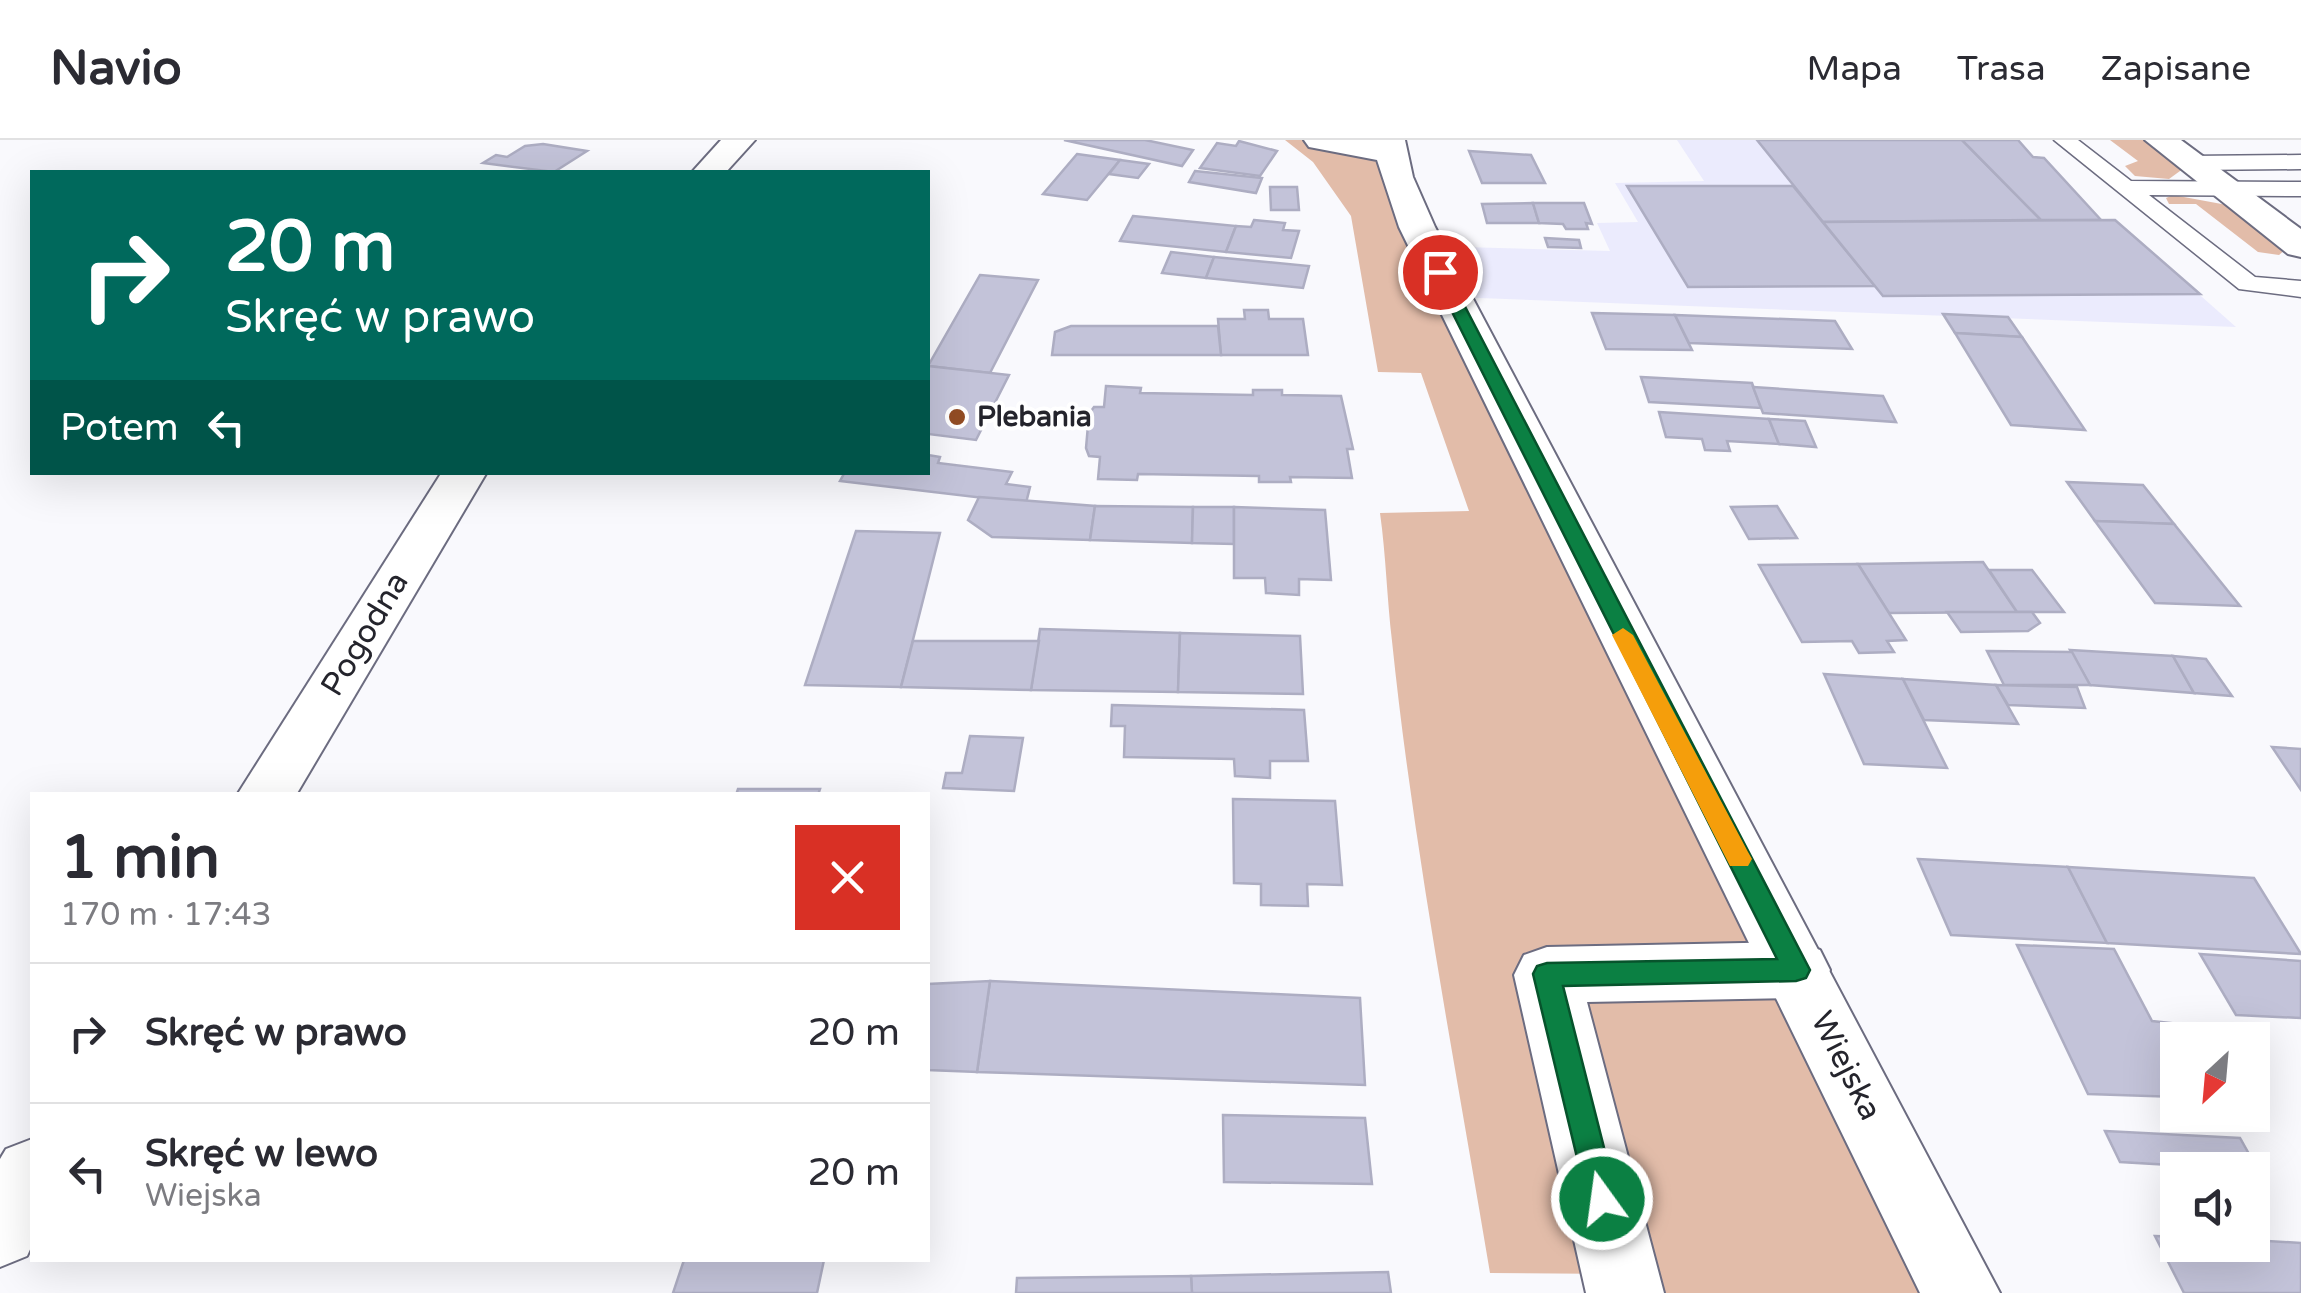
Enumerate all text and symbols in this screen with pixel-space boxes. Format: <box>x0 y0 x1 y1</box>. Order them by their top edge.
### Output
text: Navio <box>50 40 182 98</box>
text: Mapa <box>1807 48 1902 90</box>
text: Trasa <box>1957 48 2046 90</box>
text: Zapisane <box>2101 48 2251 90</box>
text: 20 m <box>225 206 395 290</box>
icon: right <box>60 210 190 340</box>
pin <box>1398 230 1483 315</box>
icon: arrive <box>1413 245 1468 300</box>
text: Skręć w prawo <box>225 291 535 345</box>
icon: left <box>199 400 254 455</box>
place label: Plebania <box>977 400 1092 434</box>
text: Potem <box>60 405 179 451</box>
marker: Plebania <box>946 406 968 428</box>
street label: Pogodna <box>313 565 417 703</box>
text: 1 min <box>60 822 220 894</box>
button: close <box>795 825 900 930</box>
text: 170 m · 17:43 <box>60 896 272 934</box>
street label: Wiejska <box>1803 1005 1889 1127</box>
icon: right <box>60 1006 115 1061</box>
text: Skręć w prawo <box>145 1010 407 1056</box>
text: 20 m <box>808 1010 900 1056</box>
north arrow <box>2160 1022 2270 1132</box>
map controls <box>2160 1022 2270 1262</box>
text: Skręć w lewo <box>145 1131 378 1177</box>
icon: left <box>60 1146 115 1201</box>
position arrow <box>1550 1147 1654 1251</box>
text: 20 m <box>808 1150 900 1196</box>
button: sound <box>2160 1152 2270 1262</box>
text: Wiejska <box>145 1177 262 1215</box>

